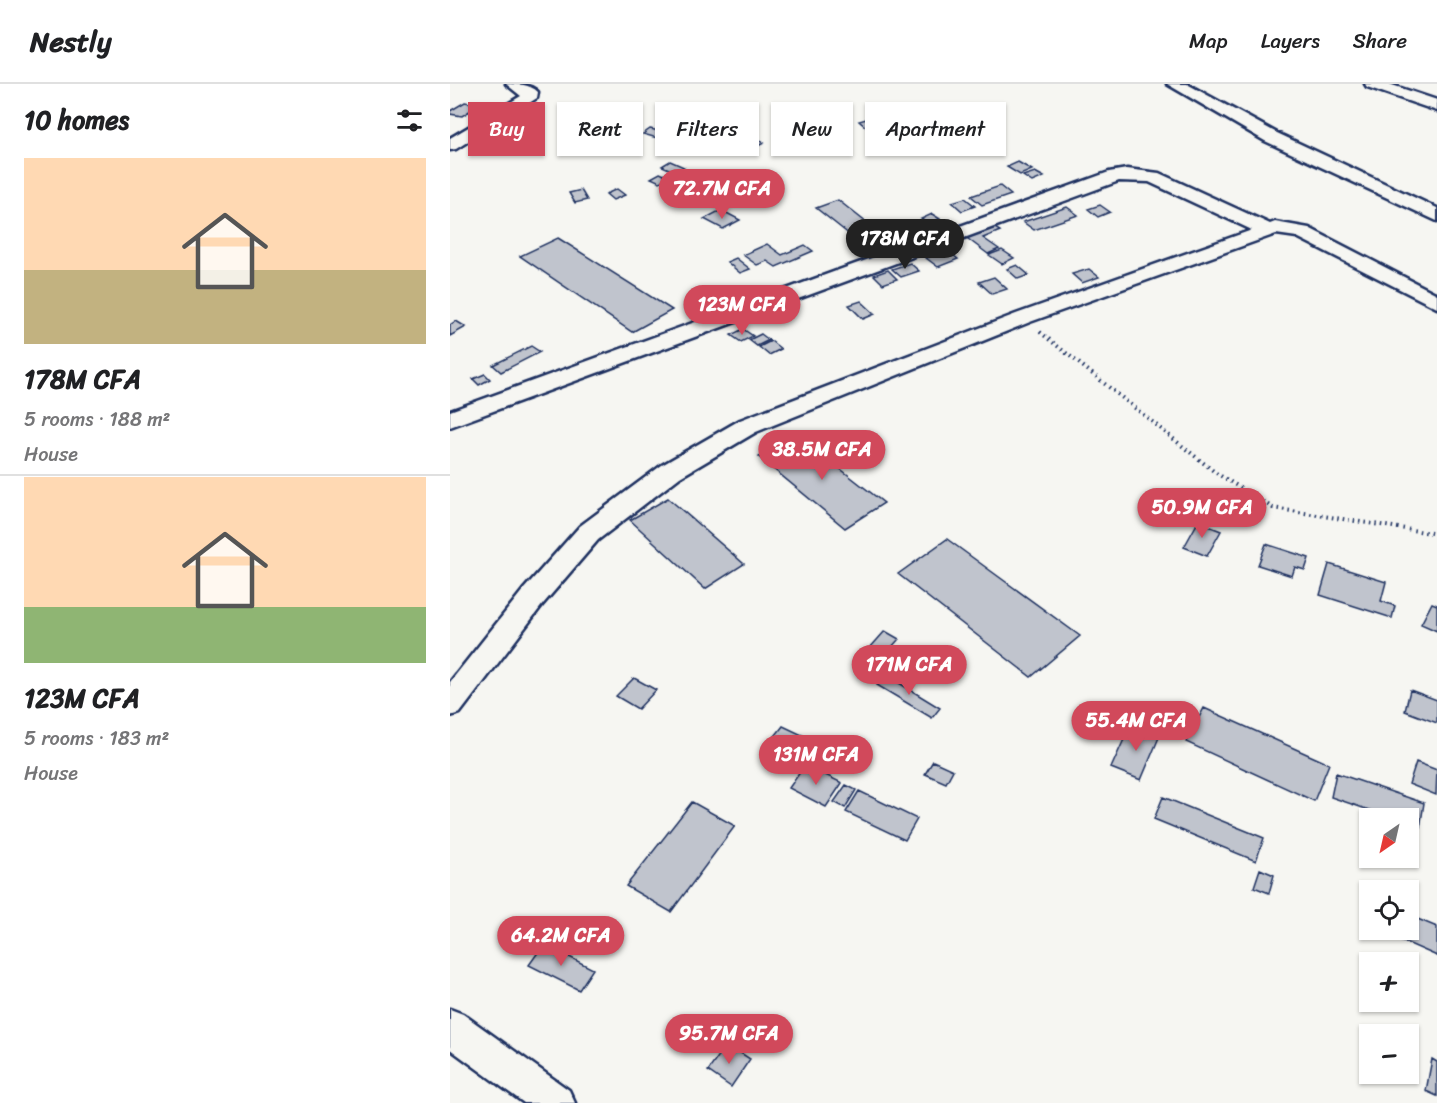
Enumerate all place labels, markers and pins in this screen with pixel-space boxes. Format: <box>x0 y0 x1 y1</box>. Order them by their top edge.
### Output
pin: 72.7M CFA <box>653 169 791 220</box>
pin: 178M CFA <box>843 219 967 270</box>
pin: 123M CFA <box>680 285 804 336</box>
pin: 38.5M CFA <box>753 430 891 481</box>
pin: 50.9M CFA <box>1133 488 1271 539</box>
pin: 171M CFA <box>847 645 971 696</box>
pin: 55.4M CFA <box>1067 701 1205 752</box>
pin: 131M CFA <box>754 735 878 786</box>
pin: 64.2M CFA <box>492 916 630 967</box>
pin: 95.7M CFA <box>660 1014 798 1065</box>

